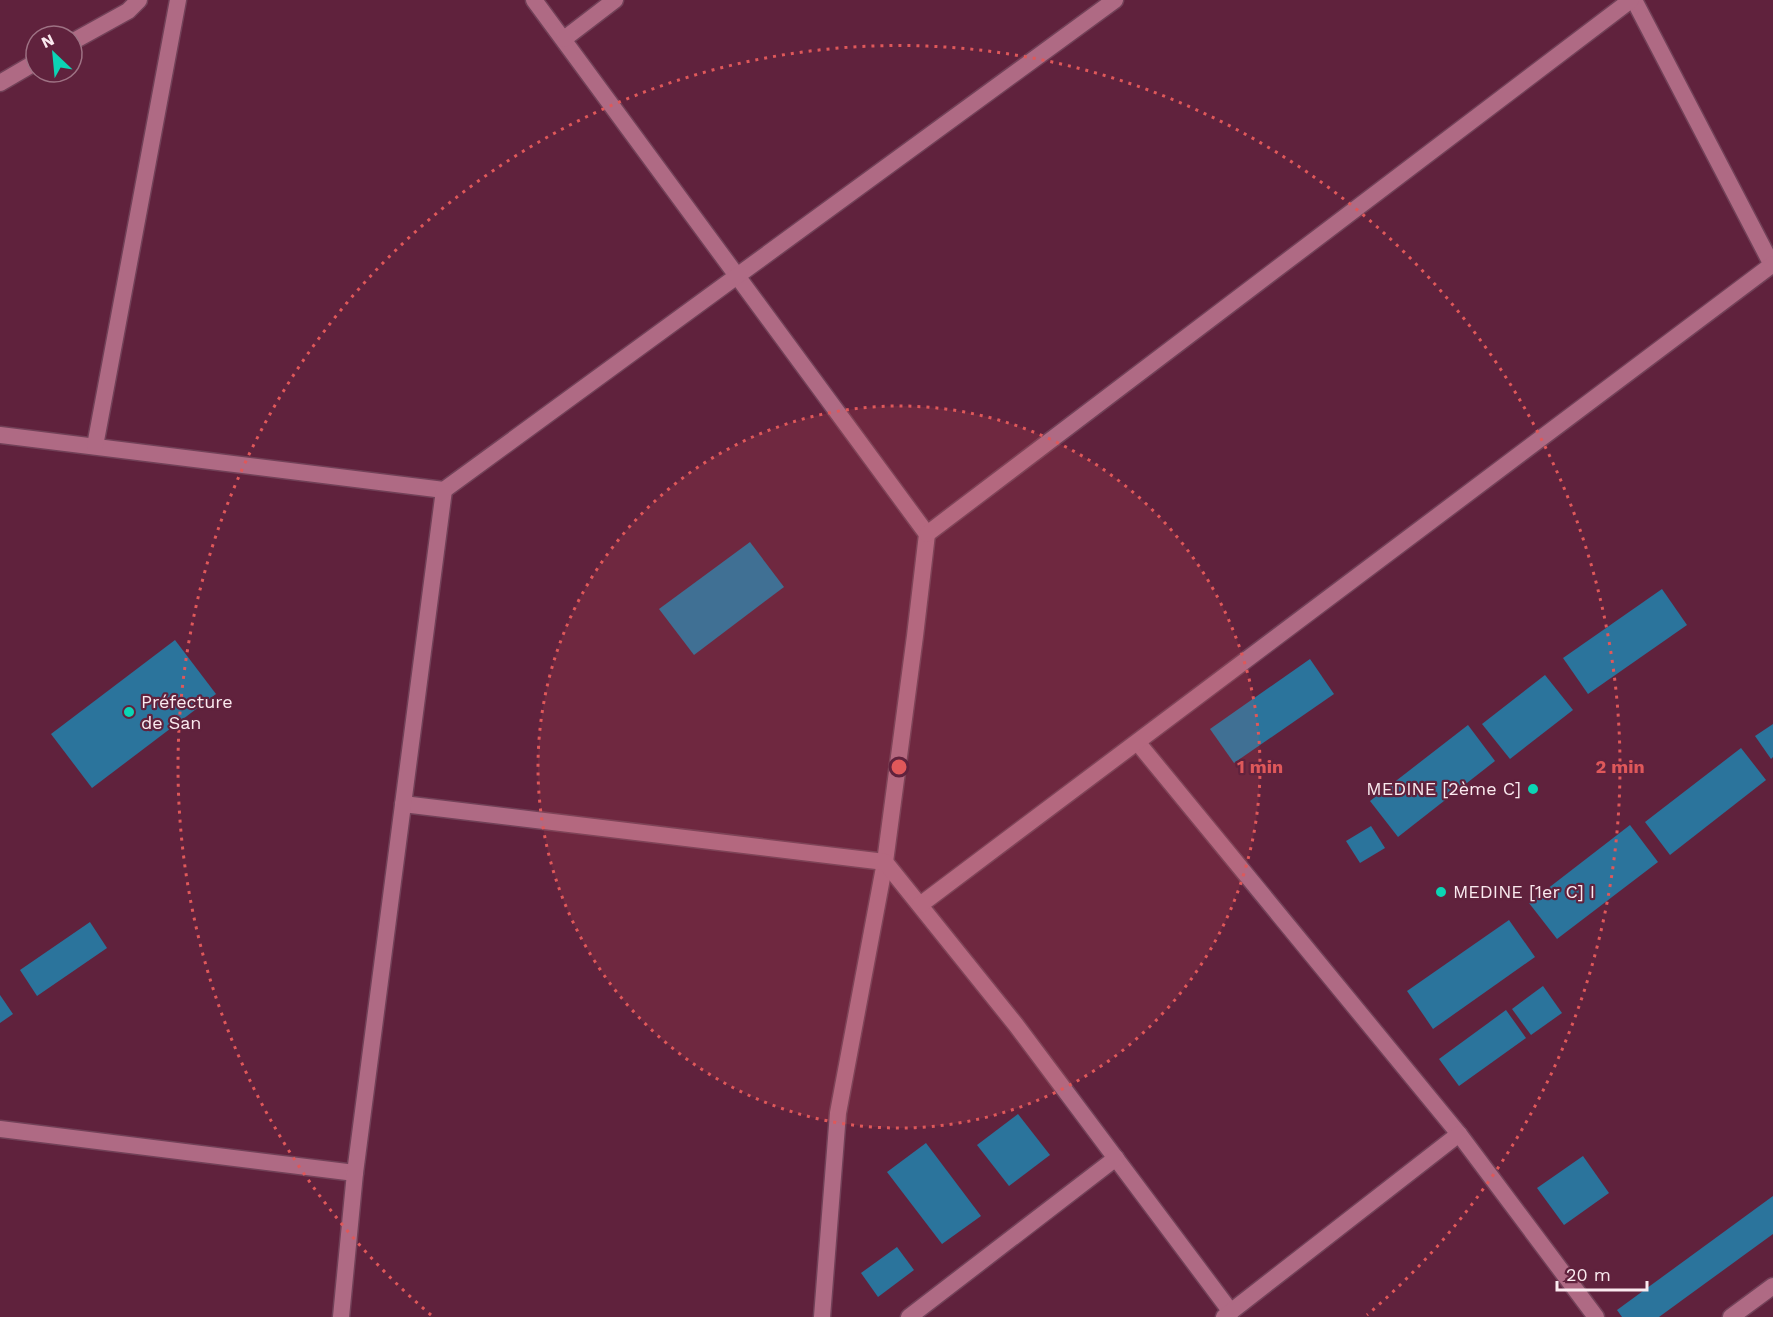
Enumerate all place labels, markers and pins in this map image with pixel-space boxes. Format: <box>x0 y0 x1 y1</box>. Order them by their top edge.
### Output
place label: Préfecture de San <box>141 691 233 733</box>
marker: Préfecture de San <box>122 705 136 719</box>
centre of rings <box>889 757 909 777</box>
place label: MEDINE [2ème C] <box>1366 778 1521 799</box>
marker: MEDINE [2ème C] <box>1526 782 1540 796</box>
place label: MEDINE [1er C] I <box>1453 881 1595 902</box>
marker: MEDINE [1er C] I <box>1434 885 1448 899</box>

